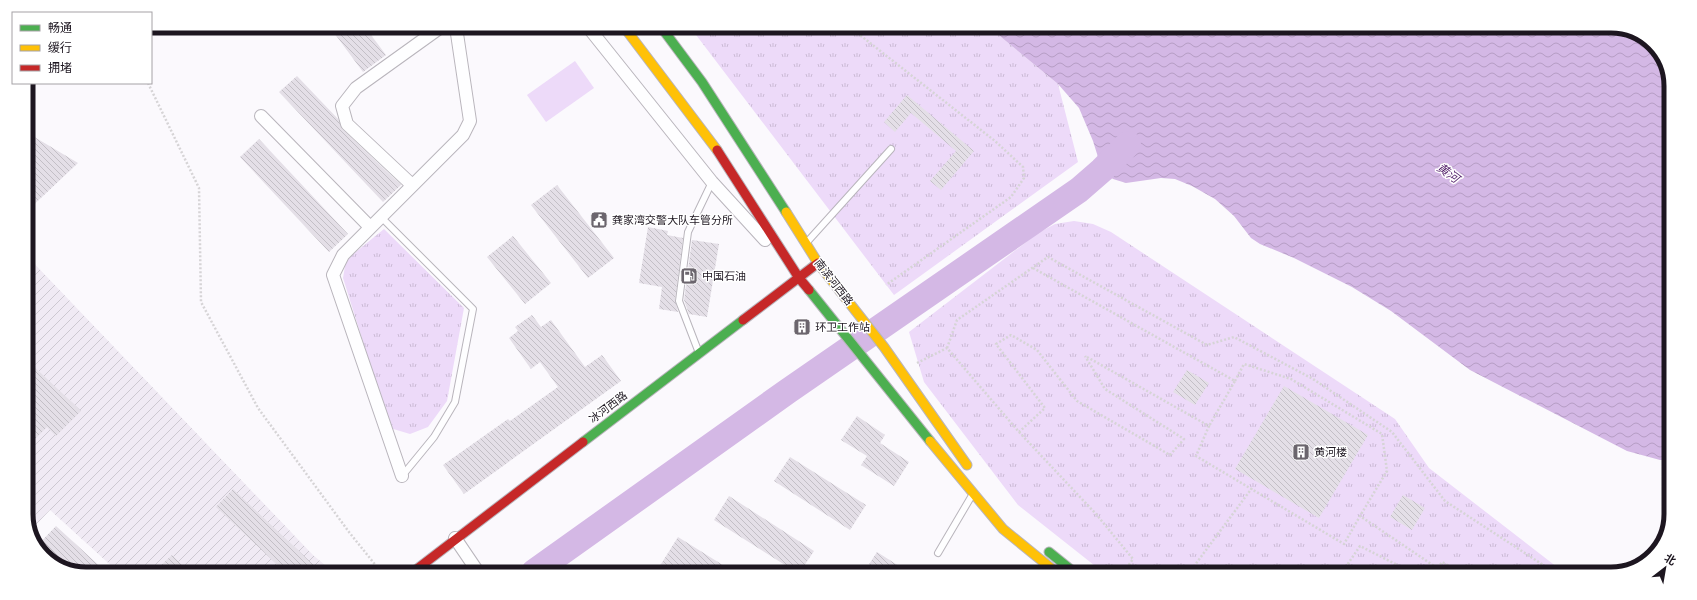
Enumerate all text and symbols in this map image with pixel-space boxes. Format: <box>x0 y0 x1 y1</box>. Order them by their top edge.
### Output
legend <box>12 12 152 84</box>
text: 畅通 <box>48 21 72 35</box>
text: 缓行 <box>48 41 72 55</box>
text: 拥堵 <box>48 61 72 75</box>
water label: 黄河 <box>1434 160 1463 187</box>
public building icon: 龚家湾交警大队车管分所 <box>589 210 609 230</box>
place label: 龚家湾交警大队车管分所 <box>612 214 733 227</box>
street label: 南滨河西路 <box>812 257 856 308</box>
fuel station icon: 中国石油 <box>679 266 699 286</box>
place label: 中国石油 <box>702 270 746 283</box>
building icon: 环卫工作站 <box>792 317 812 337</box>
place label: 环卫工作站 <box>815 321 870 334</box>
street label: 冰河西路 <box>587 389 630 426</box>
building icon: 黄河楼 <box>1291 442 1311 462</box>
place label: 黄河楼 <box>1314 446 1347 459</box>
north arrow <box>1645 548 1685 588</box>
text: 北 <box>1662 551 1678 568</box>

